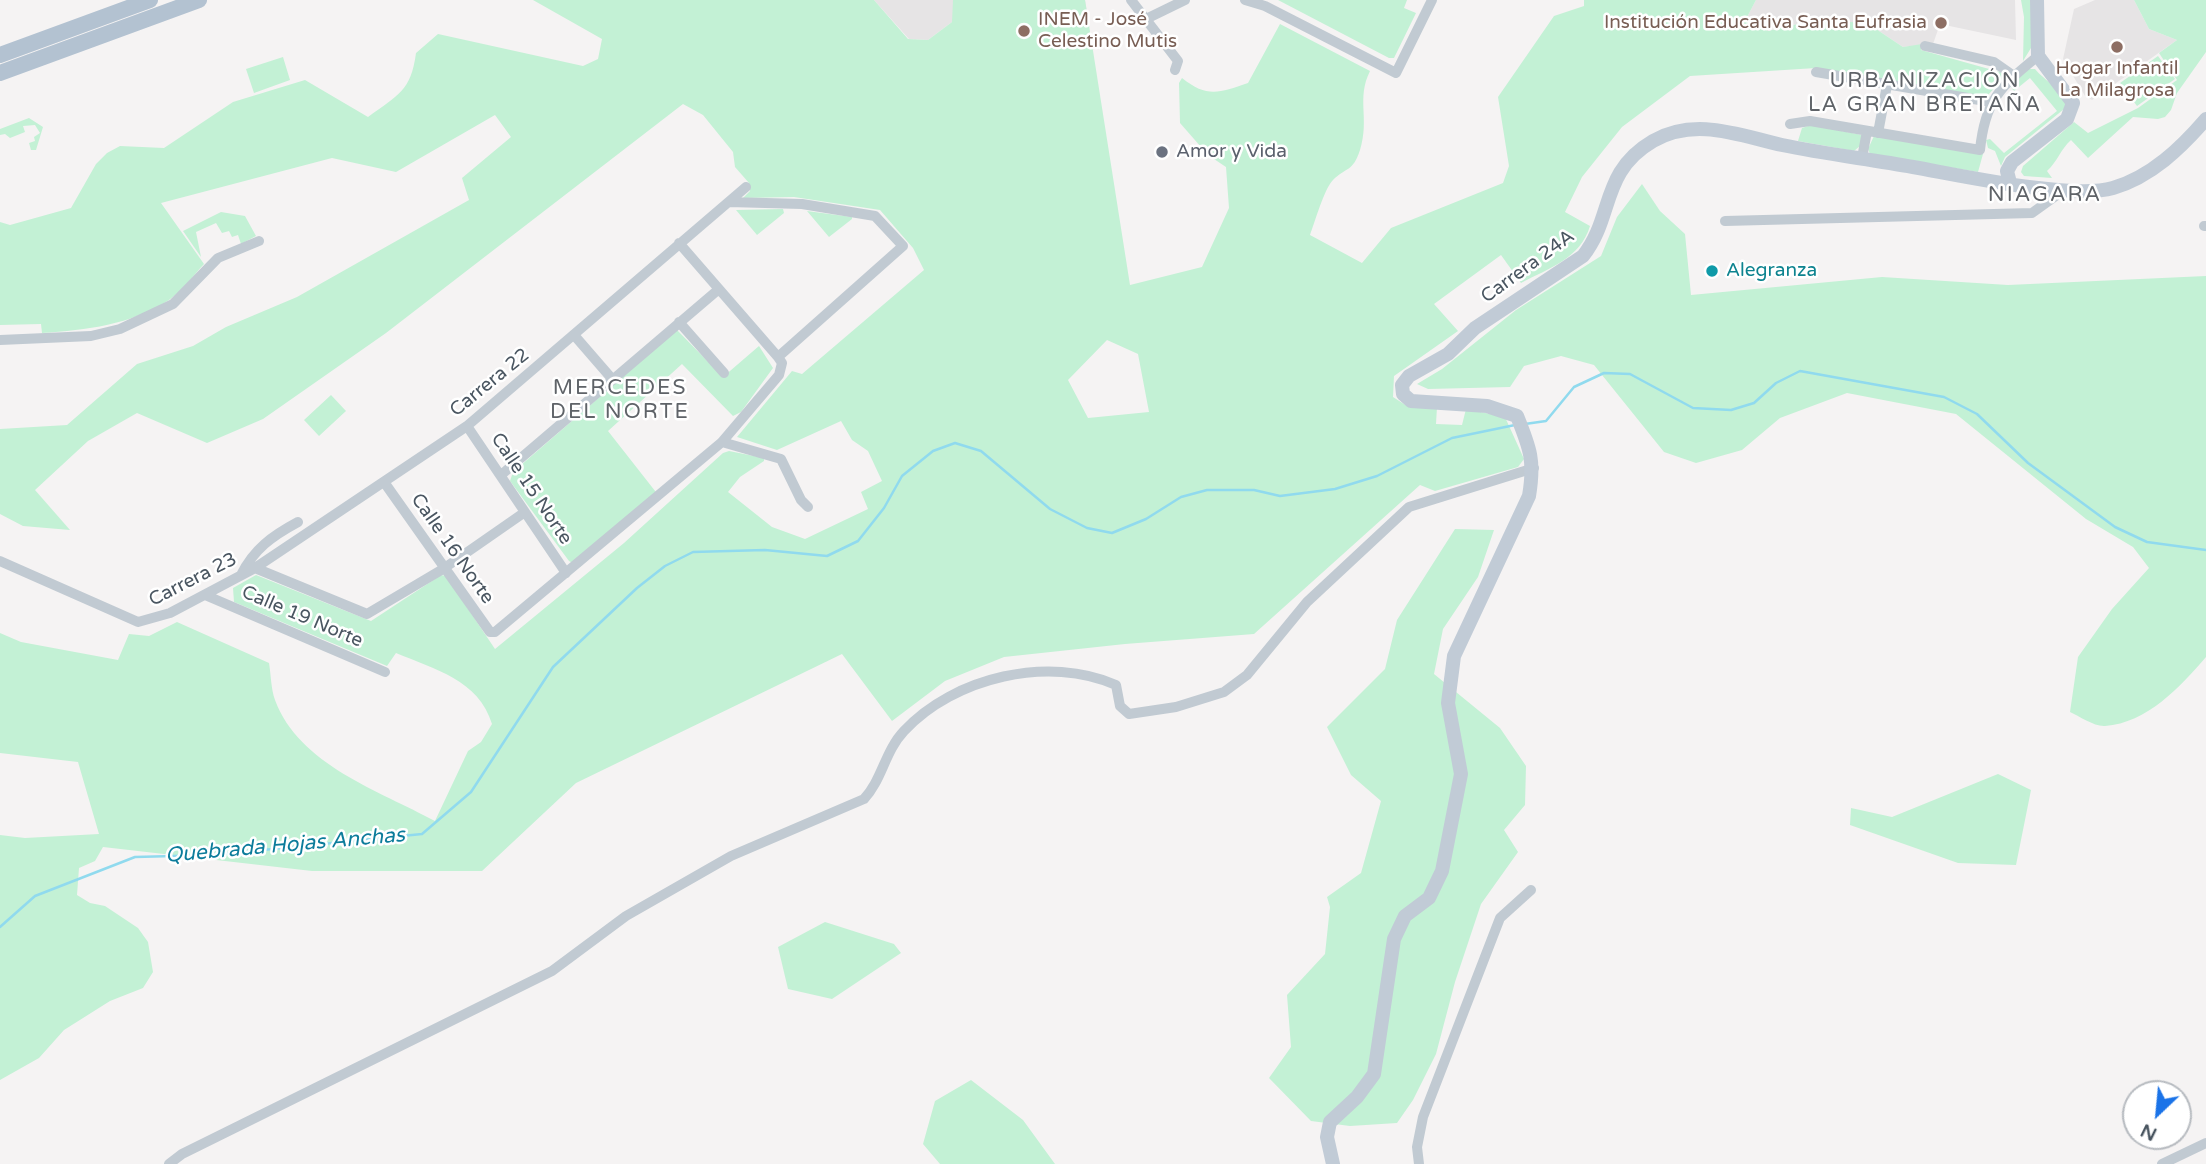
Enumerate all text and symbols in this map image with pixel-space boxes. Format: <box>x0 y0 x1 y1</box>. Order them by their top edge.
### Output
place label: INEM - José Celestino Mutis <box>1038 9 1177 53</box>
place label: Institución Educativa Santa Eufrasia <box>1604 12 1927 34</box>
marker: Institución Educativa Santa Eufrasia <box>1933 15 1949 31</box>
marker: INEM - José Celestino Mutis <box>1016 23 1032 39</box>
marker: Hogar Infantil La Milagrosa <box>2109 39 2125 55</box>
place label: Hogar Infantil La Milagrosa <box>2056 58 2178 102</box>
district label: URBANIZACIÓN LA GRAN BRETAÑA <box>1810 68 2040 118</box>
place label: Amor y Vida <box>1176 141 1287 163</box>
marker: Amor y Vida <box>1154 144 1170 160</box>
district label: NIAGARA <box>1989 182 2101 208</box>
street label: Carrera 24A <box>1477 225 1579 309</box>
place label: Alegranza <box>1726 260 1817 282</box>
marker: Alegranza <box>1704 263 1720 279</box>
street label: Carrera 22 <box>446 344 534 422</box>
district label: MERCEDES DEL NORTE <box>551 375 689 425</box>
street label: Calle 15 Norte <box>485 429 577 549</box>
street label: Calle 16 Norte <box>406 489 498 609</box>
street label: Carrera 23 <box>145 548 241 612</box>
street label: Calle 19 Norte <box>238 581 366 653</box>
water label: Quebrada Hojas Anchas <box>164 823 406 869</box>
north arrow <box>2122 1080 2192 1150</box>
text: N <box>2137 1119 2160 1145</box>

